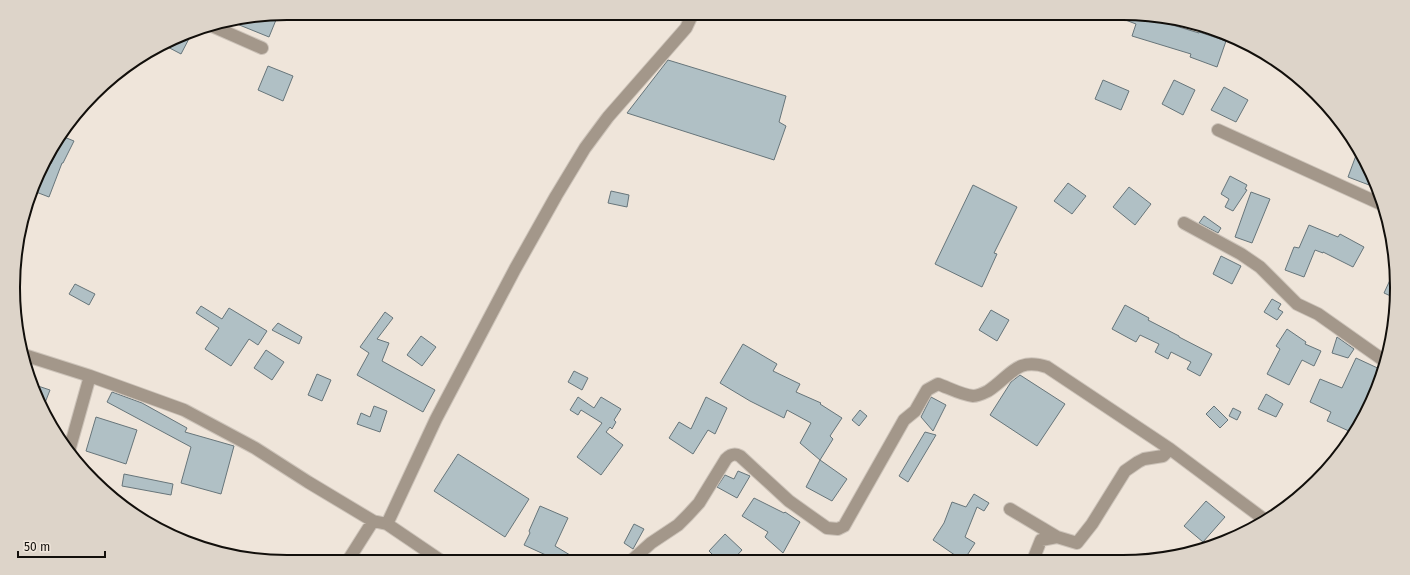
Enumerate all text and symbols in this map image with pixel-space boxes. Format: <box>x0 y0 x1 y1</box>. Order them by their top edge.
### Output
scale bar <box>18 533 105 559</box>
text: 50 m <box>24 540 50 554</box>

